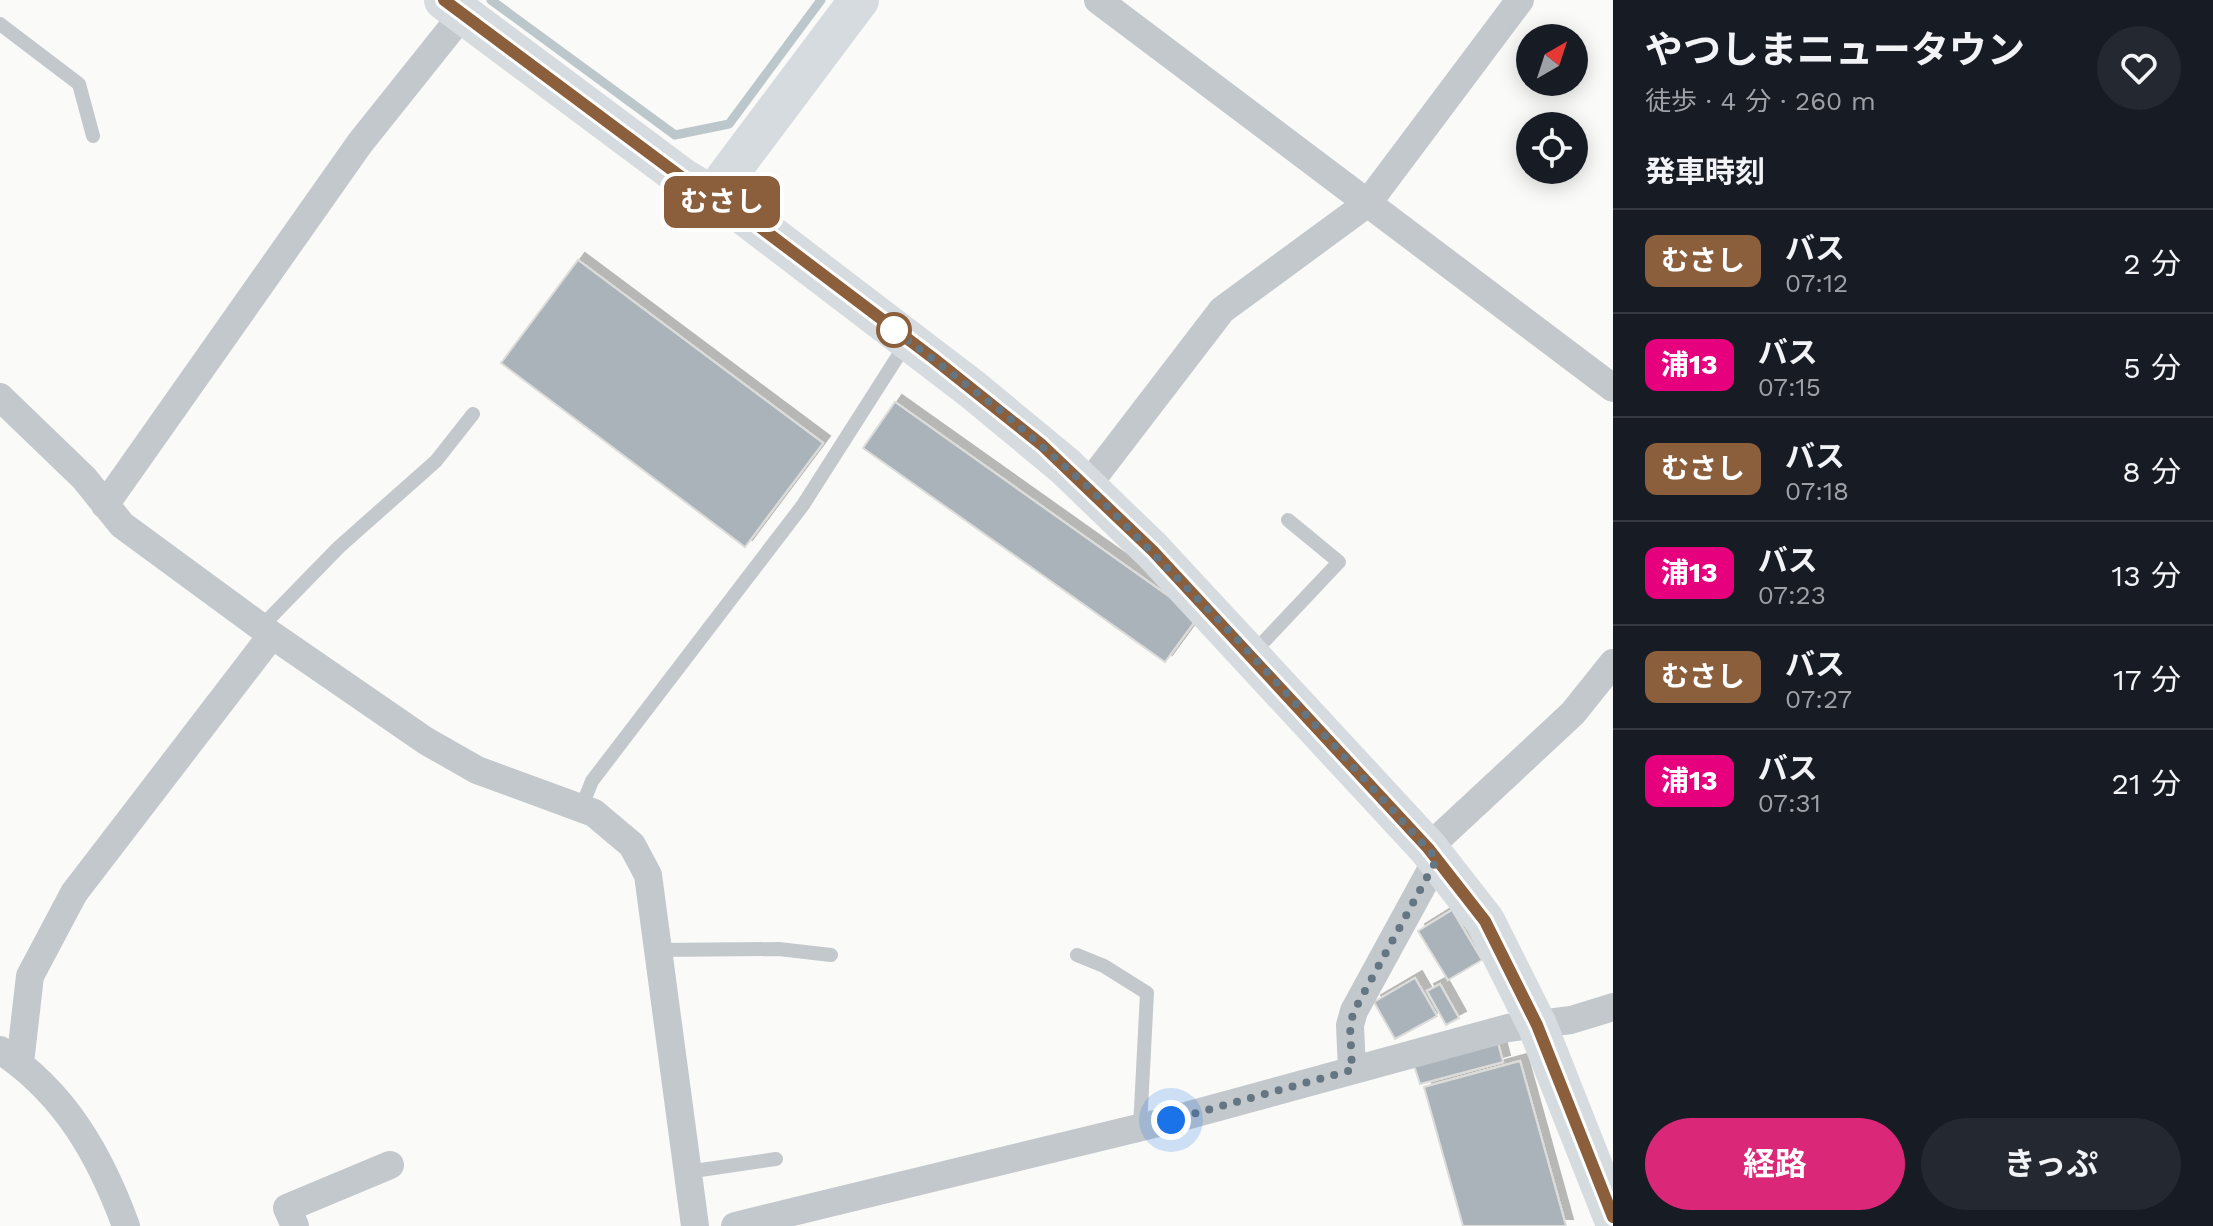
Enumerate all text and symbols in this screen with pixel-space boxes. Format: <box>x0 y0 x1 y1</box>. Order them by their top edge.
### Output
north arrow <box>1516 24 1588 96</box>
map controls <box>1516 24 1588 184</box>
button: heart <box>2097 26 2181 110</box>
text: やつしまニュータウン <box>1645 28 2025 72</box>
text: 徒歩 · 4 分 · 260 m <box>1645 86 1876 116</box>
button: locate <box>1516 112 1588 184</box>
text: 発車時刻 <box>1645 154 1765 189</box>
line badge: むさし <box>676 176 768 228</box>
text: むさし <box>680 185 764 218</box>
text: バス <box>1785 231 1845 266</box>
text: むさし <box>1661 244 1745 277</box>
text: 2 分 <box>2123 246 2181 281</box>
text: 07:12 <box>1785 268 1848 298</box>
unlabelled marker <box>877 313 911 347</box>
text: バス <box>1758 335 1818 370</box>
text: 浦13 <box>1661 348 1718 381</box>
text: 5 分 <box>2123 350 2181 385</box>
text: 07:15 <box>1758 372 1821 402</box>
text: バス <box>1785 439 1845 474</box>
text: むさし <box>1661 452 1745 485</box>
text: 8 分 <box>2122 454 2181 489</box>
text: 07:18 <box>1785 476 1849 506</box>
text: バス <box>1758 543 1818 578</box>
text: 浦13 <box>1661 556 1718 589</box>
text: 13 分 <box>2112 558 2181 593</box>
text: 07:23 <box>1758 580 1826 610</box>
text: バス <box>1785 647 1845 682</box>
text: むさし <box>1661 660 1745 693</box>
text: 17 分 <box>2113 662 2181 697</box>
text: 07:27 <box>1785 684 1852 714</box>
text: バス <box>1758 751 1818 786</box>
text: 浦13 <box>1661 764 1718 797</box>
text: 21 分 <box>2112 766 2181 801</box>
text: 07:31 <box>1758 788 1821 818</box>
your location <box>1151 1100 1191 1140</box>
button: 経路 <box>1645 1118 1905 1210</box>
button: きっぷ <box>1921 1118 2181 1210</box>

